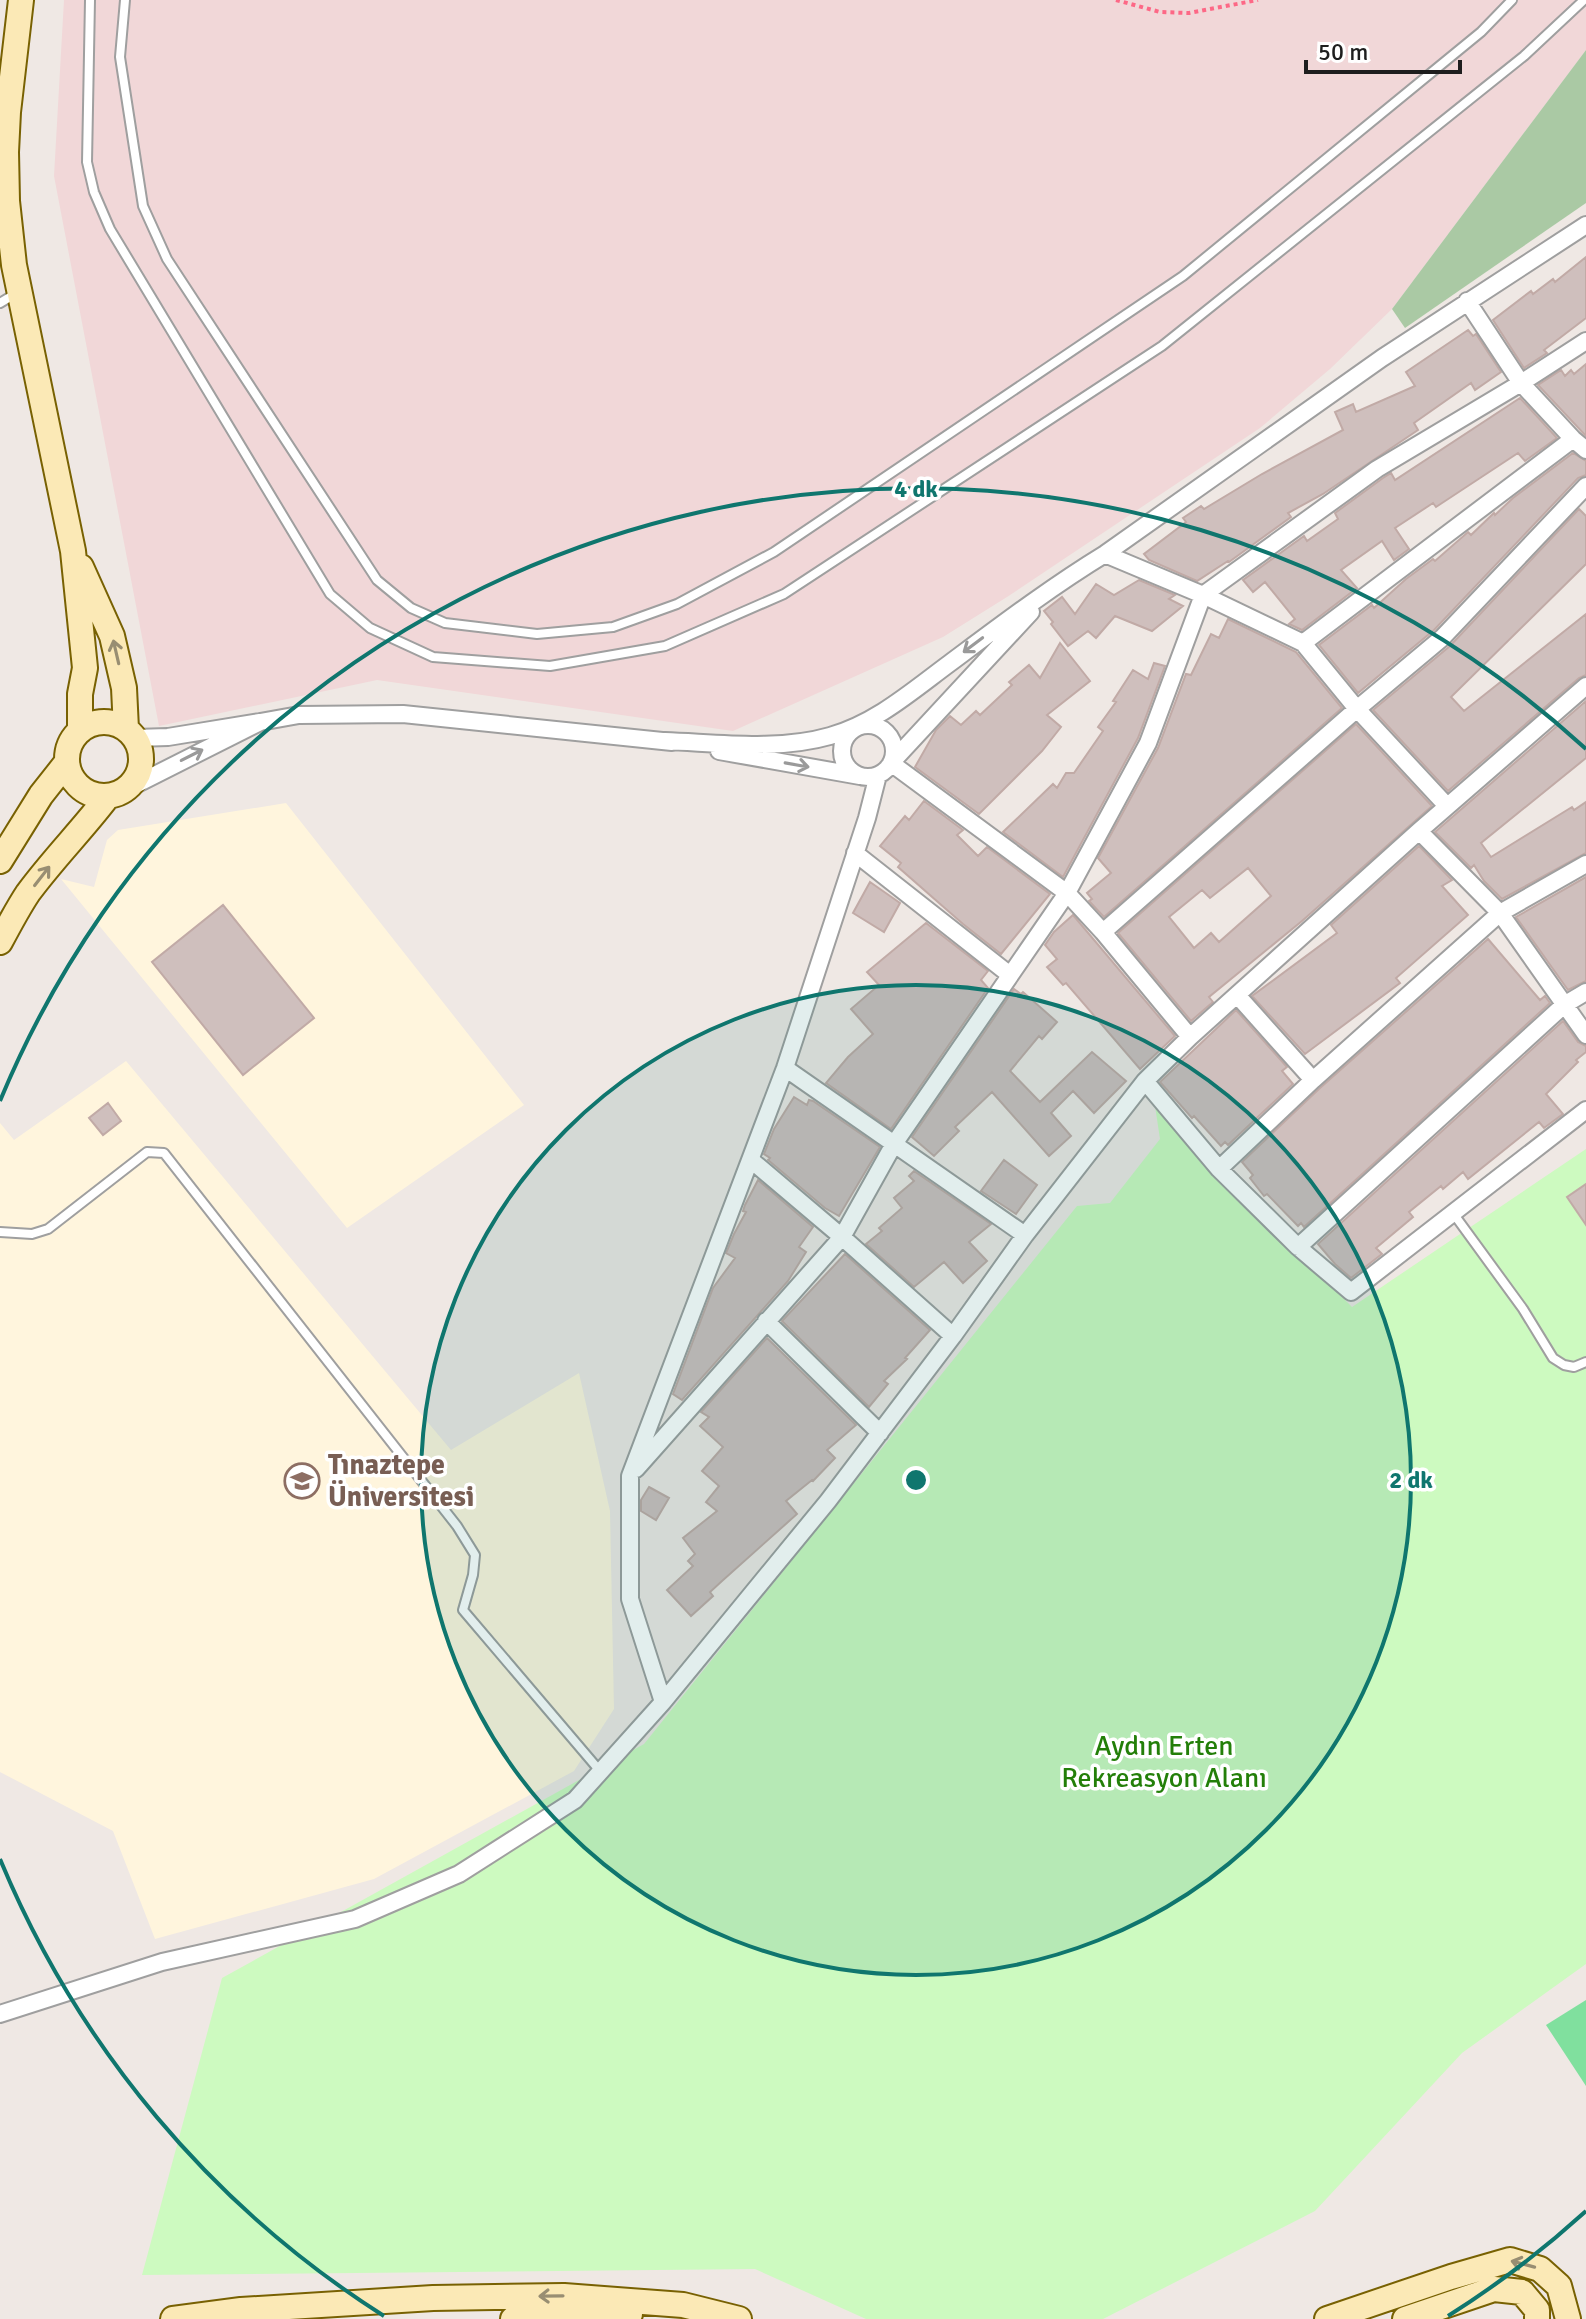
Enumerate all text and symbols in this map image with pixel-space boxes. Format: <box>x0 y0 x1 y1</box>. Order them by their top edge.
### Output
scale bar <box>1306 24 1460 74</box>
text: 50 m <box>1318 37 1368 67</box>
text: 4 dk <box>894 474 938 504</box>
one-way arrow <box>963 637 984 654</box>
one-way arrow <box>108 640 123 665</box>
one-way arrow <box>180 747 204 762</box>
one-way arrow <box>784 758 809 773</box>
one-way arrow <box>33 866 50 887</box>
place label: Tınaztepe Üniversitesi <box>328 1448 474 1514</box>
school or university icon: Tınaztepe Üniversitesi <box>283 1462 321 1500</box>
text: 2 dk <box>1389 1465 1433 1495</box>
centre of rings <box>902 1466 930 1494</box>
park label: Aydın Erten Rekreasyon Alanı <box>1061 1729 1267 1795</box>
one-way arrow <box>1510 2256 1536 2271</box>
one-way arrow <box>539 2288 565 2304</box>

